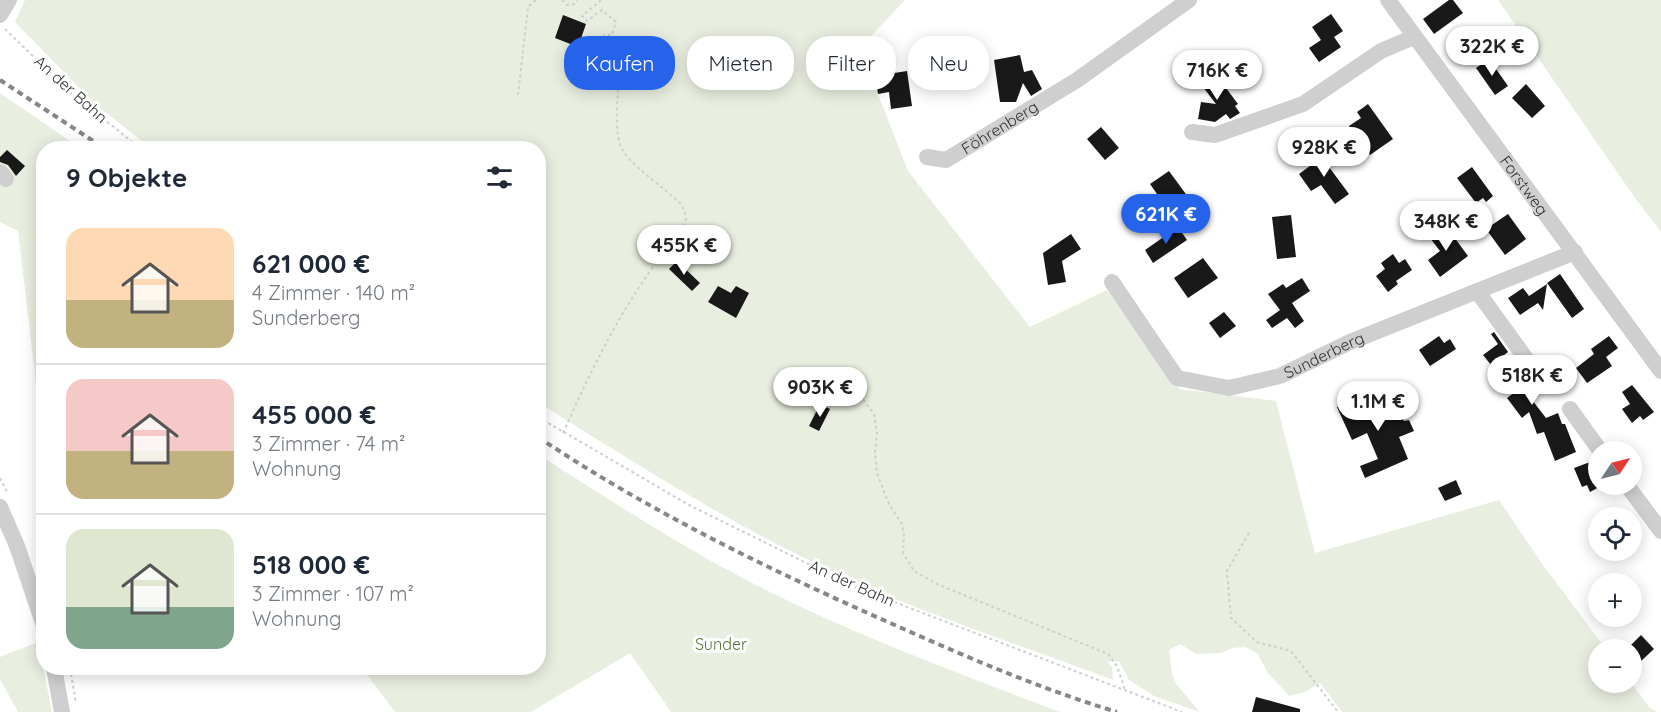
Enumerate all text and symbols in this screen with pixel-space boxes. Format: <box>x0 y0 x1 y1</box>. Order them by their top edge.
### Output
pin: 322K € <box>1443 26 1541 77</box>
text: 322K € <box>1460 33 1524 58</box>
chip: Kaufen <box>564 36 675 90</box>
chip: Mieten <box>687 36 794 90</box>
chip: Filter <box>806 36 896 90</box>
chip: Neu <box>908 36 989 90</box>
pin: 716K € <box>1168 50 1266 101</box>
street label: An der Bahn <box>30 51 112 127</box>
text: 716K € <box>1186 57 1248 82</box>
street label: Föhrenberg <box>957 96 1042 158</box>
pin: 928K € <box>1275 127 1373 178</box>
text: 928K € <box>1292 134 1356 159</box>
street label: Forstweg <box>1496 151 1553 219</box>
text: 9 Objekte <box>66 161 187 194</box>
icon: filters <box>483 161 516 194</box>
pin: 621K € <box>1117 194 1215 245</box>
text: 621K € <box>1135 201 1197 226</box>
pin: 348K € <box>1397 201 1495 252</box>
text: 348K € <box>1414 208 1478 233</box>
pin: 455K € <box>635 225 733 276</box>
text: 455K € <box>651 232 717 257</box>
text: 621 000 € <box>252 247 370 280</box>
icon: home <box>114 252 186 324</box>
text: 4 Zimmer · 140 m² <box>252 280 415 305</box>
text: Sunderberg <box>252 305 361 330</box>
street label: Sunderberg <box>1280 327 1367 383</box>
pin: 518K € <box>1483 355 1581 406</box>
text: 518K € <box>1501 362 1563 387</box>
pin: 903K € <box>771 367 869 418</box>
text: 903K € <box>787 374 853 399</box>
pin: 1.1M € <box>1329 381 1427 432</box>
text: 1.1M € <box>1351 388 1405 413</box>
text: 455 000 € <box>252 398 376 431</box>
icon: home <box>114 403 186 475</box>
text: 3 Zimmer · 74 m² <box>252 431 405 456</box>
north arrow <box>1588 441 1642 495</box>
map controls <box>1588 441 1642 693</box>
text: Wohnung <box>252 456 341 481</box>
button: locate <box>1588 507 1642 561</box>
text: 518 000 € <box>252 548 370 581</box>
icon: home <box>114 553 186 625</box>
street label: An der Bahn <box>806 555 898 611</box>
button: + <box>1588 573 1642 627</box>
text: 3 Zimmer · 107 m² <box>252 581 414 606</box>
text: Wohnung <box>252 606 341 631</box>
park label: Sunder <box>695 634 747 654</box>
button: − <box>1588 639 1642 693</box>

